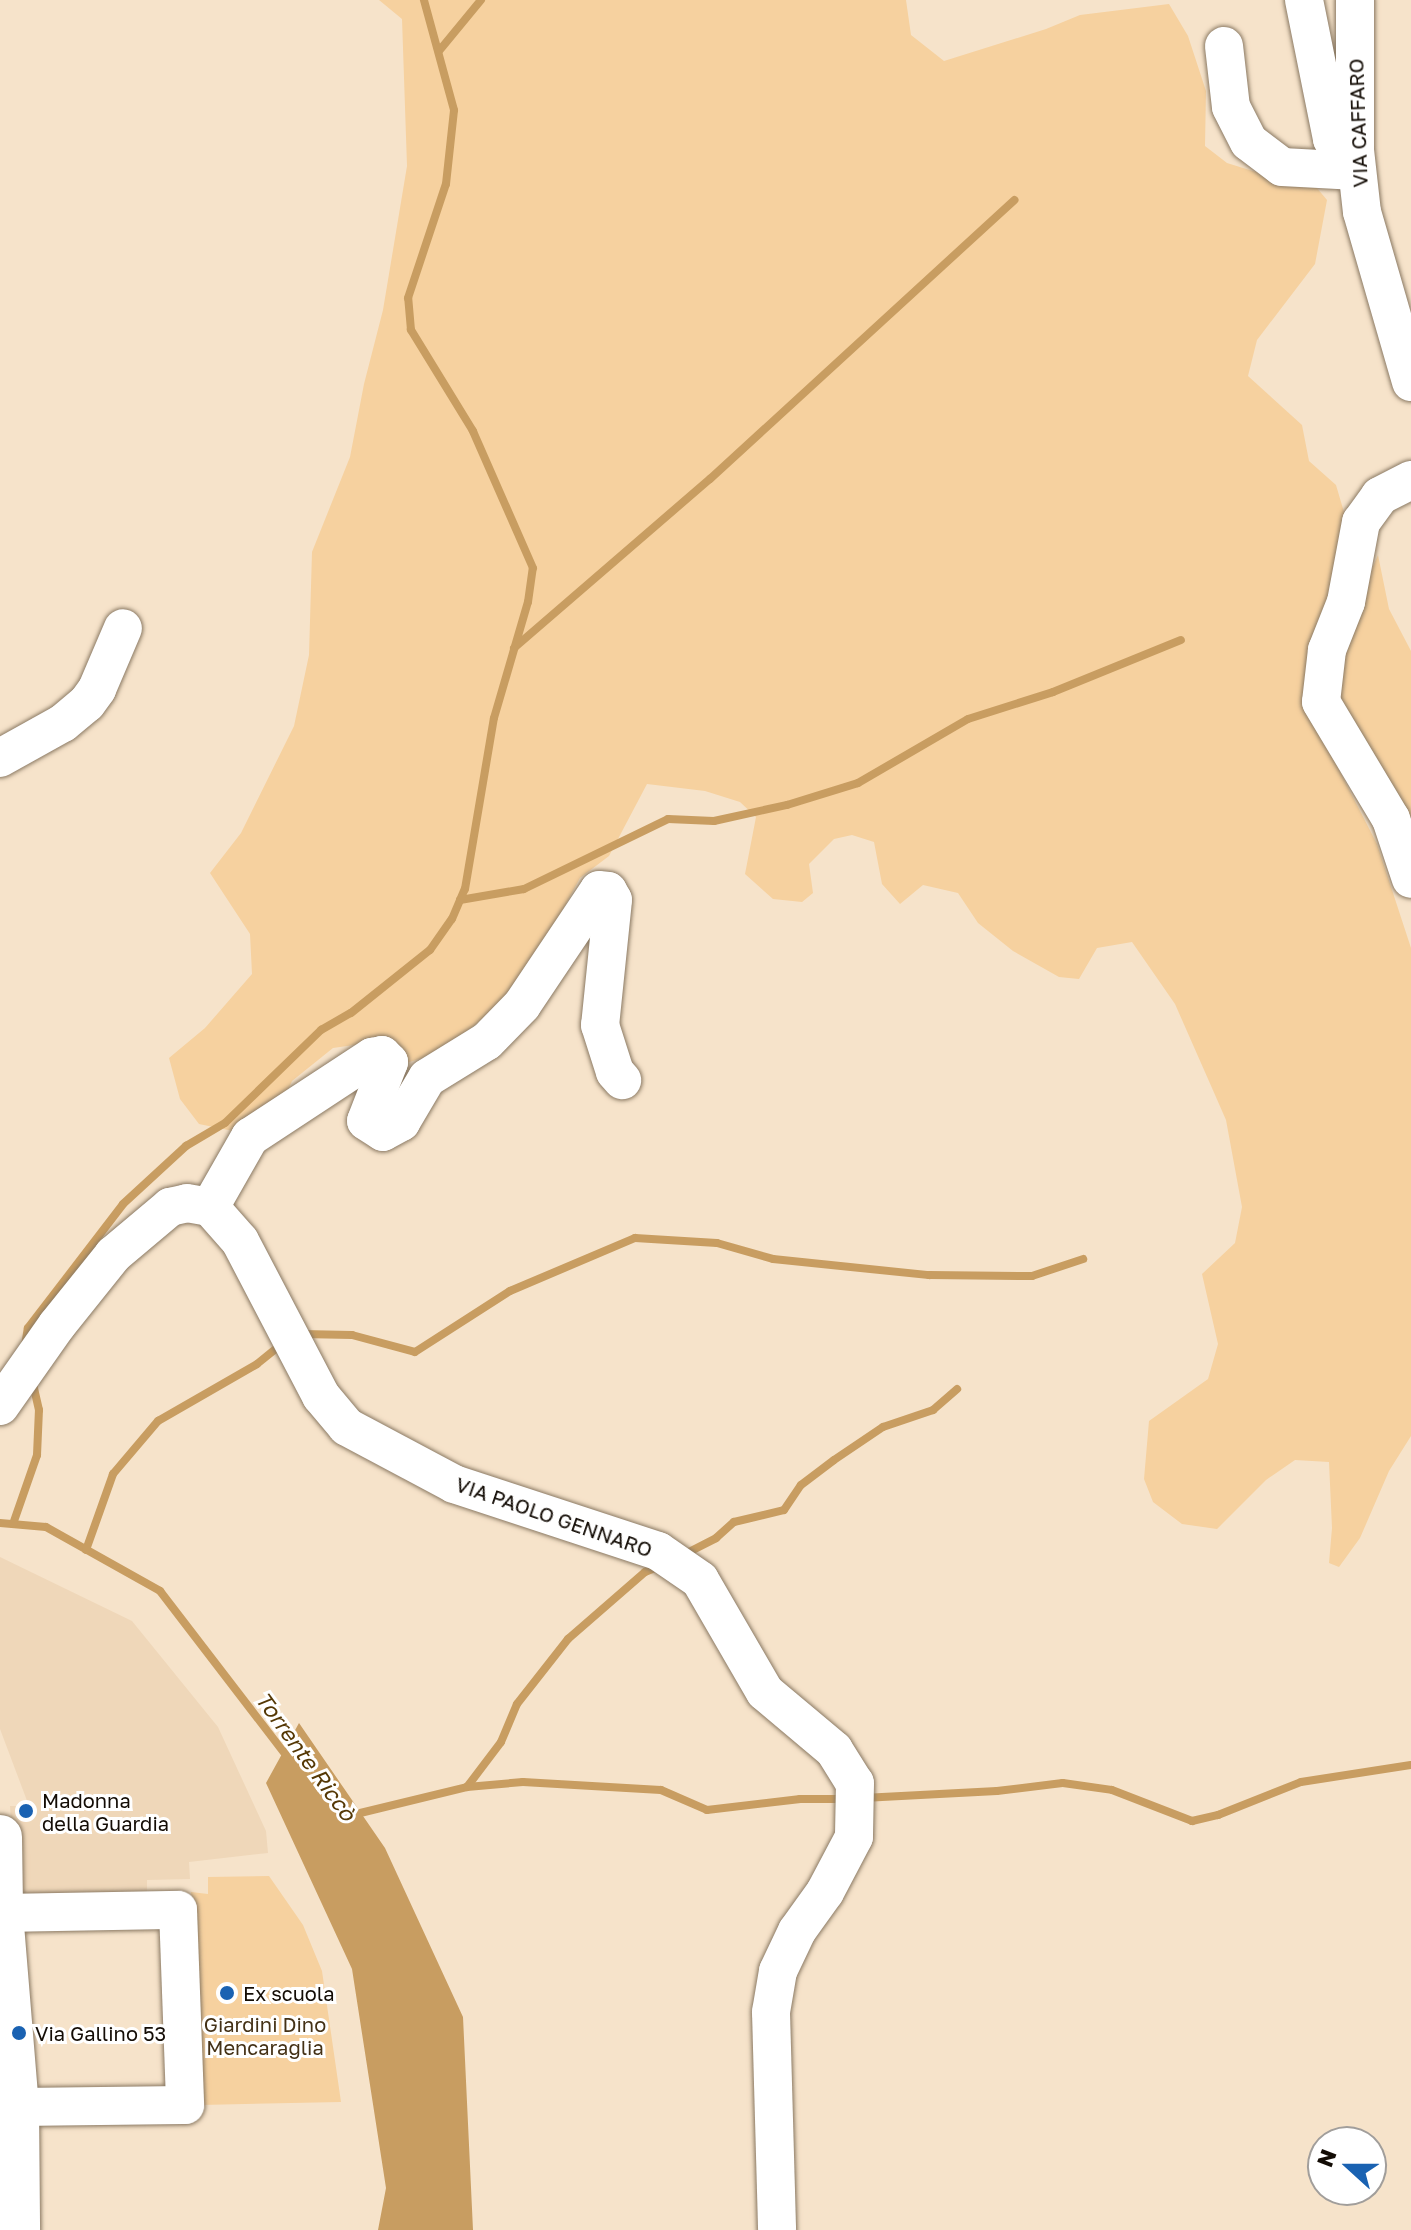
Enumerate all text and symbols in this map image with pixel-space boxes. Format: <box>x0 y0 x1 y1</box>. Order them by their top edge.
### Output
street label: VIA CAFFARO <box>1344 58 1372 188</box>
street label: VIA PAOLO GENNARO <box>453 1472 655 1562</box>
water label: Torrente Riccò <box>250 1686 362 1826</box>
place label: Madonna della Guardia <box>42 1788 169 1835</box>
marker: Madonna della Guardia <box>17 1802 35 1820</box>
place label: Ex scuola <box>243 1981 334 2005</box>
marker: Ex scuola <box>218 1984 236 2002</box>
park label: Giardini Dino Mencaraglia <box>204 2012 326 2059</box>
place label: Via Gallino 53 <box>35 2021 166 2045</box>
marker: Via Gallino 53 <box>10 2024 28 2042</box>
north arrow <box>1307 2126 1387 2206</box>
text: N <box>1310 2145 1342 2171</box>

